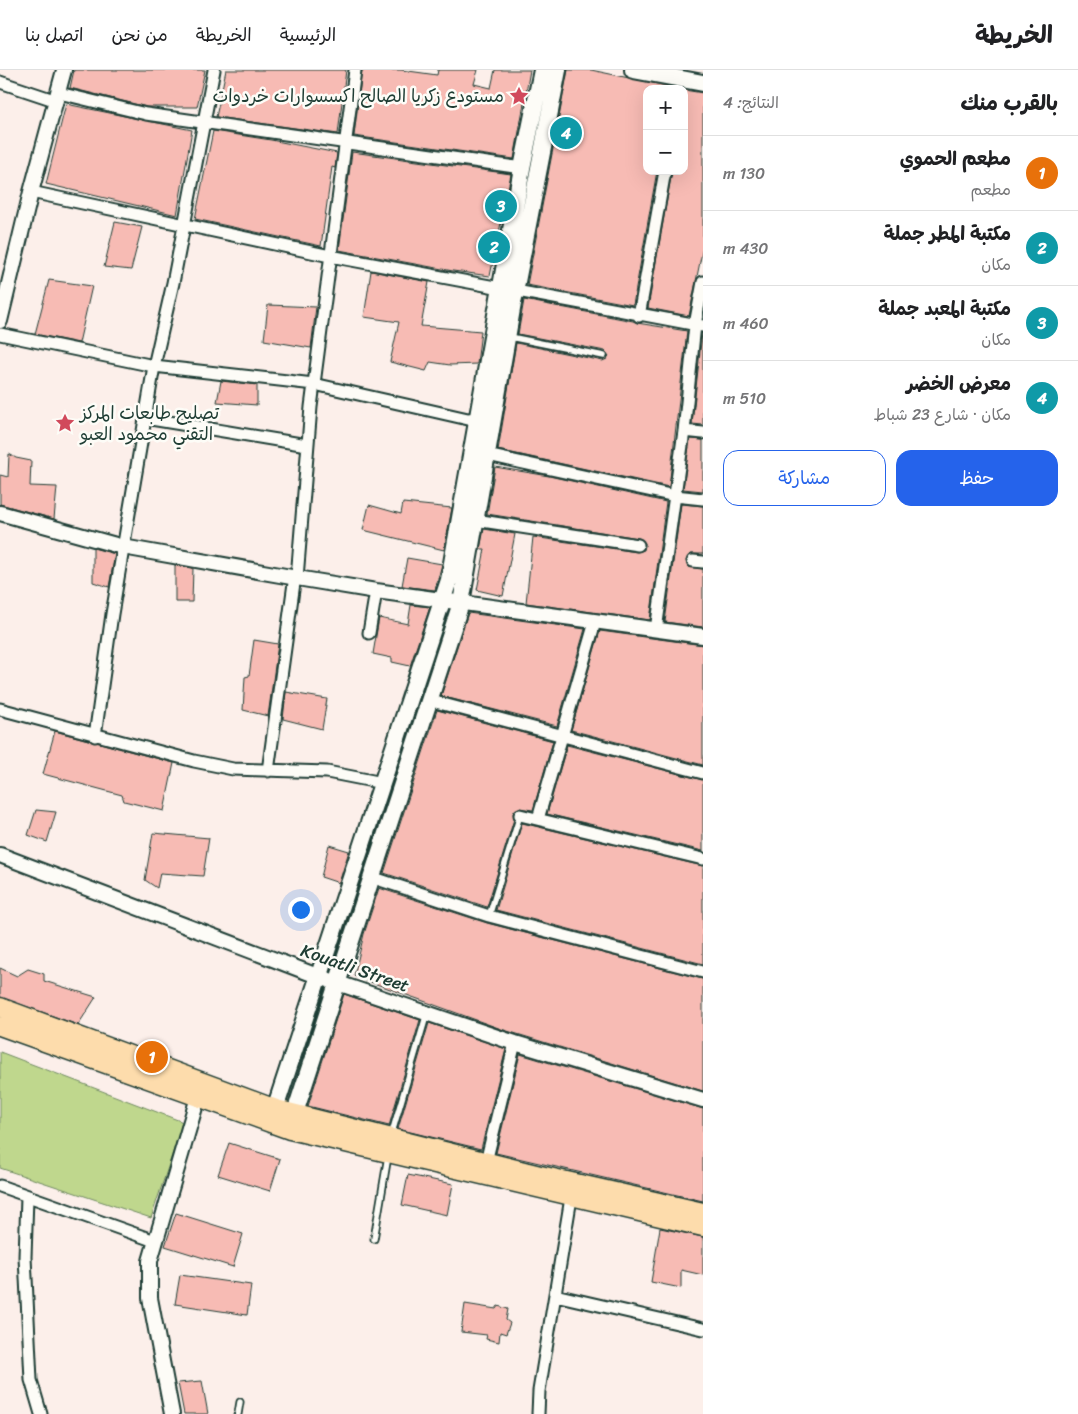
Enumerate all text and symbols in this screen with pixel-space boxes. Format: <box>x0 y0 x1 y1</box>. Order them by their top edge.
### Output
text: الخريطة <box>975 14 1053 56</box>
text: اتصل بنا <box>25 19 84 51</box>
text: من نحن <box>112 19 168 51</box>
text: الخريطة <box>196 19 252 51</box>
text: الرئيسية <box>280 19 336 51</box>
place label: مستودع زكريا الصالح اكسسوارات خردوات <box>212 80 504 112</box>
text: بالقرب منك <box>960 84 1058 122</box>
place icon: مستودع زكريا الصالح اكسسوارات خردوات <box>508 85 530 107</box>
map controls <box>643 85 688 175</box>
button: + <box>643 85 688 130</box>
text: النتائج: 4 <box>723 88 779 117</box>
pin: 4 <box>550 114 582 152</box>
button: − <box>643 130 688 175</box>
text: مطعم الحموي <box>900 142 1011 175</box>
text: 130 m <box>723 159 765 188</box>
text: 1 <box>1039 159 1045 188</box>
text: مطعم <box>971 175 1011 204</box>
pin: 3 <box>485 187 517 225</box>
text: مكتبة المطر جملة <box>883 217 1011 250</box>
pin: 2 <box>478 228 510 266</box>
text: 430 m <box>723 234 768 263</box>
text: 2 <box>1037 234 1047 263</box>
text: مكان <box>981 250 1011 279</box>
text: مكتبة المعبد جملة <box>878 292 1011 325</box>
text: 460 m <box>723 309 769 338</box>
text: 3 <box>1038 309 1046 338</box>
text: مكان <box>981 325 1011 354</box>
text: معرض الخضر <box>906 367 1011 400</box>
text: 510 m <box>723 384 766 413</box>
text: 4 <box>1037 384 1047 413</box>
place label: تصليح طابعات المركز التقني محمود العبو <box>78 397 220 450</box>
text: مكان · شارع 23 شباط <box>873 400 1011 429</box>
place icon: تصليح طابعات المركز التقني محمود العبو <box>54 412 76 434</box>
button: مشاركة <box>723 450 886 506</box>
button: حفظ <box>896 450 1058 506</box>
your location <box>288 897 314 923</box>
street label: Kouatli Street <box>296 934 414 1002</box>
pin: 1 <box>136 1038 168 1076</box>

